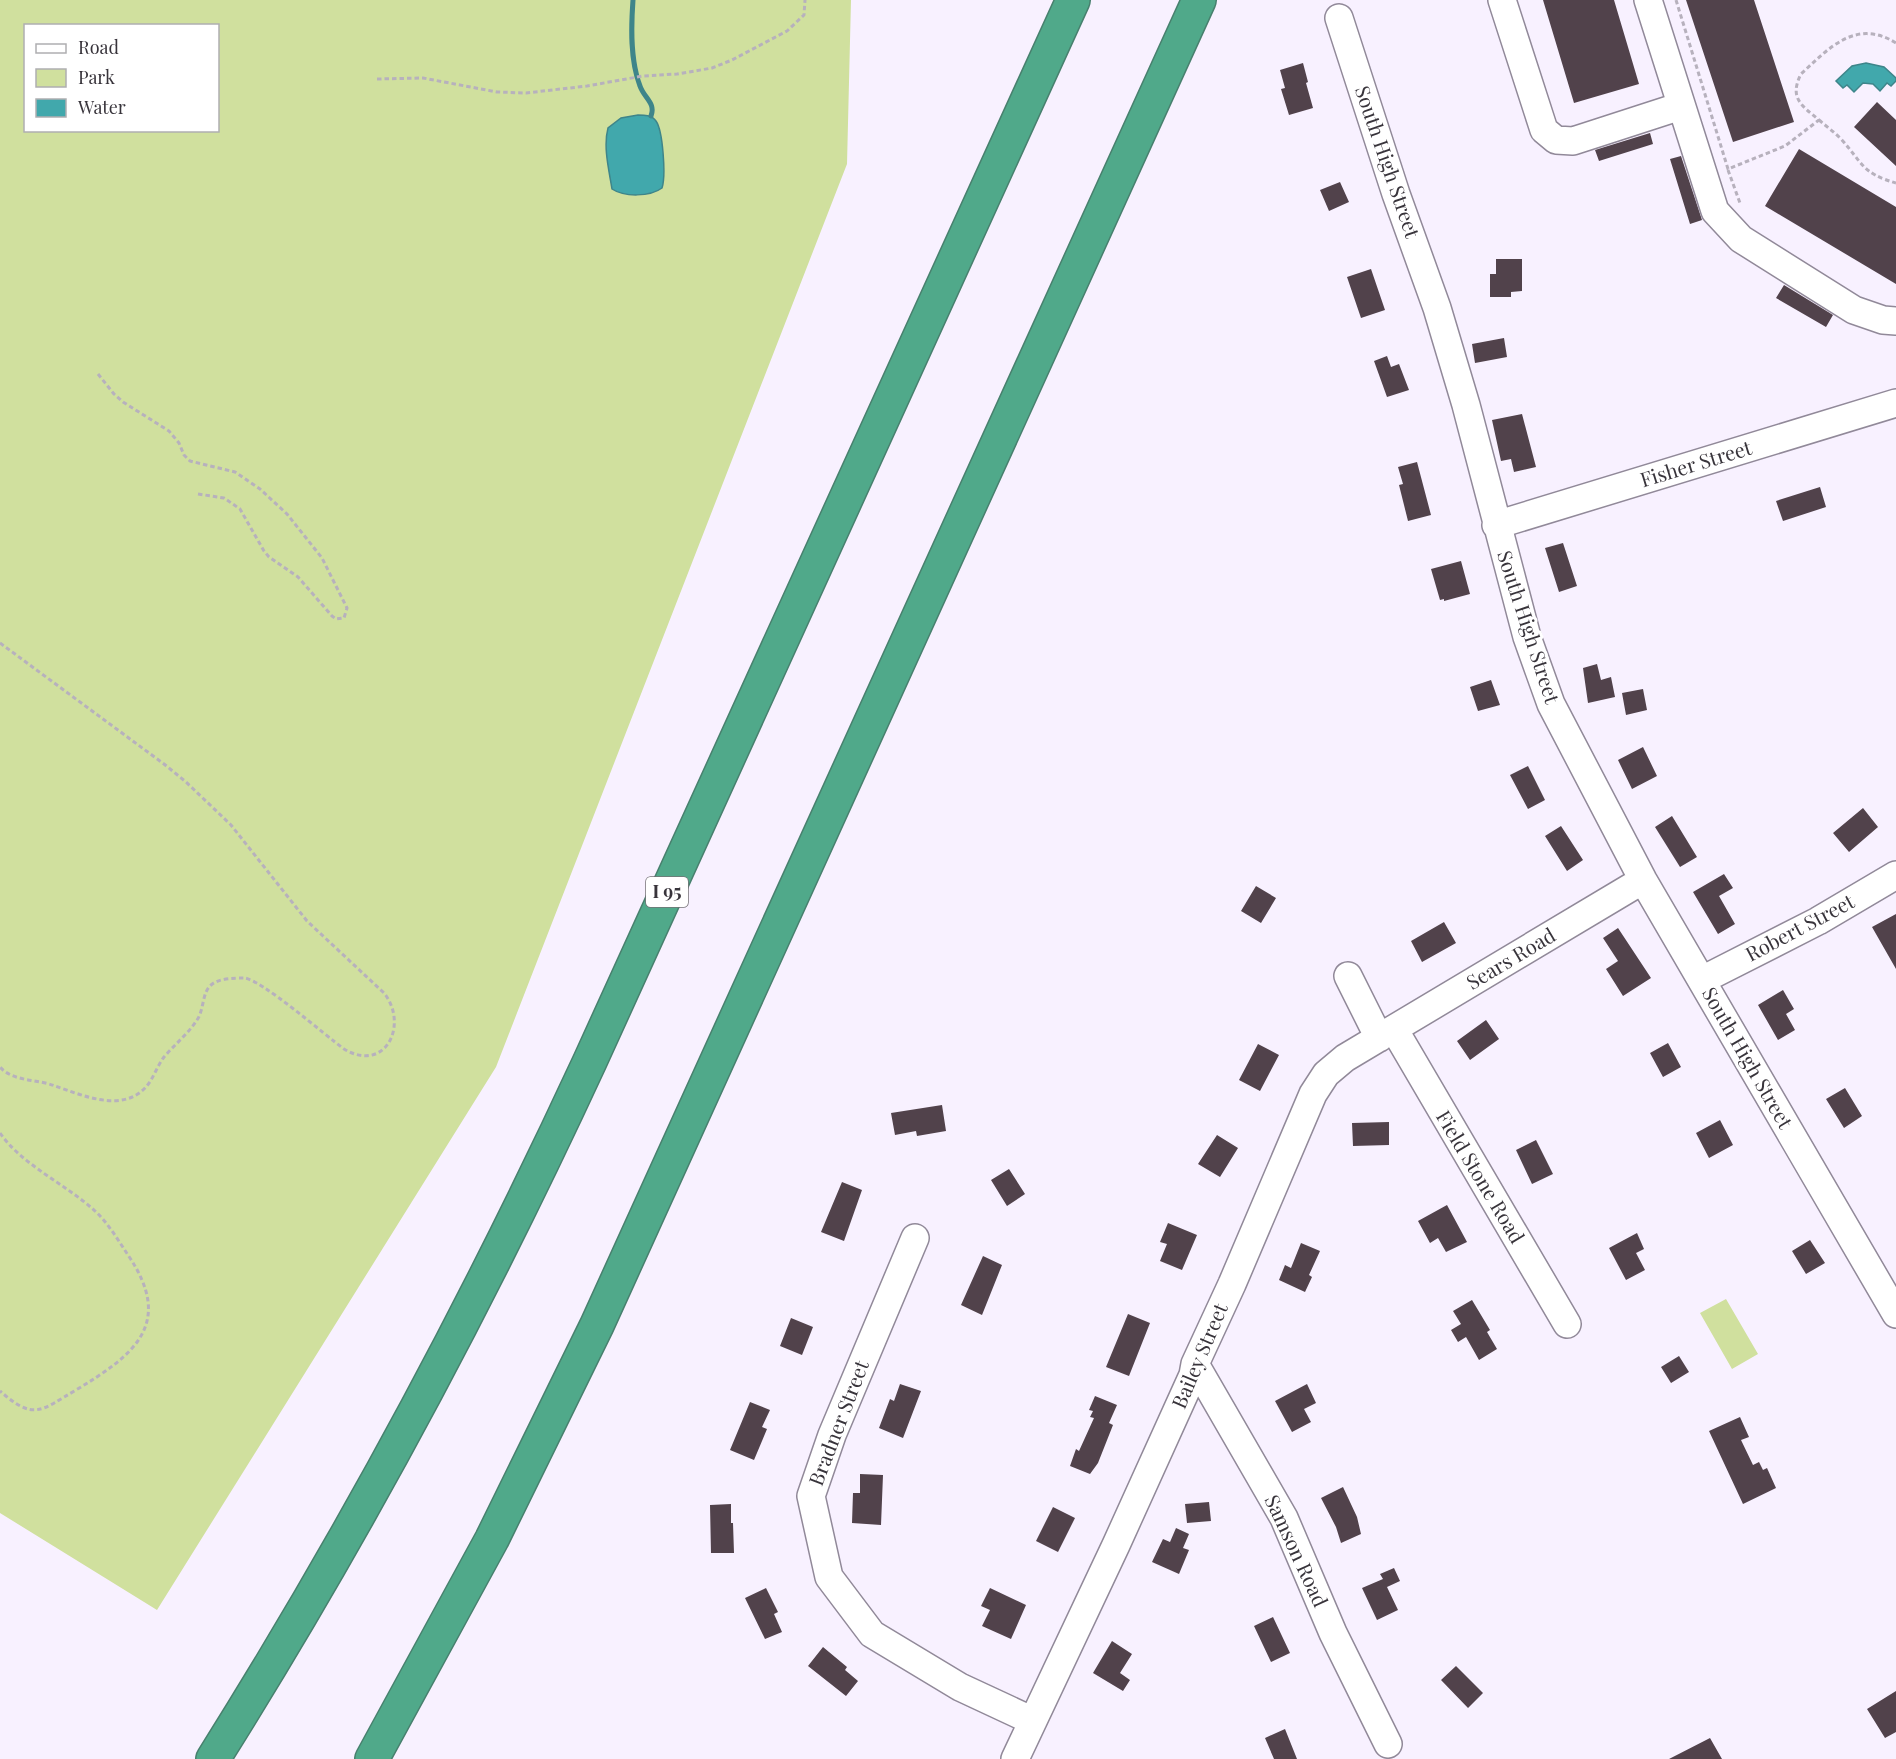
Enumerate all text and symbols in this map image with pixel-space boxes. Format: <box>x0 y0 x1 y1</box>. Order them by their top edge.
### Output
legend <box>24 24 219 132</box>
text: Road <box>78 35 119 59</box>
text: Park <box>78 65 115 89</box>
street label: South High Street <box>1350 82 1427 242</box>
text: Water <box>77 95 126 119</box>
street label: Fisher Street <box>1637 433 1755 492</box>
street label: South High Street <box>1492 547 1567 707</box>
road number: I 95 <box>646 877 688 907</box>
street label: Robert Street <box>1740 886 1859 967</box>
street label: Sears Road <box>1461 920 1560 995</box>
street label: South High Street <box>1697 982 1800 1134</box>
street label: Field Stone Road <box>1431 1105 1532 1248</box>
street label: Bailey Street <box>1164 1298 1233 1412</box>
street label: Bradner Street <box>801 1355 874 1489</box>
street label: Samson Road <box>1260 1490 1335 1611</box>

